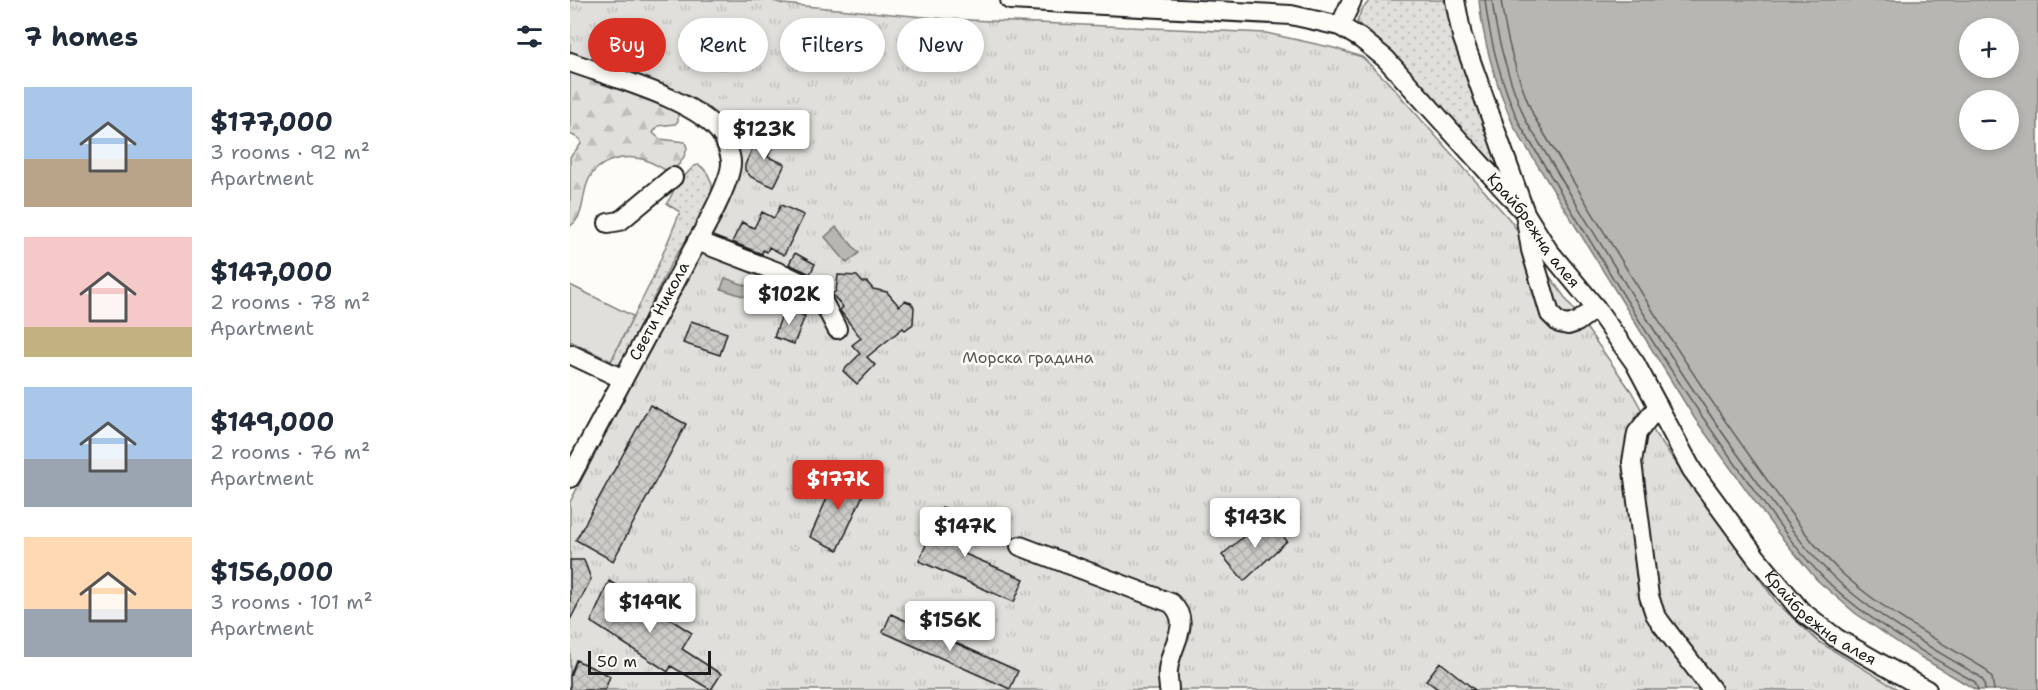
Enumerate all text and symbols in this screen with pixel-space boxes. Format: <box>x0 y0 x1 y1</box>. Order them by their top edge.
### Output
chip: Buy <box>588 18 666 72</box>
chip: Rent <box>678 18 768 72</box>
chip: Filters <box>780 18 885 72</box>
chip: New <box>897 18 984 72</box>
map controls <box>1959 18 2019 150</box>
button: + <box>1959 18 2019 78</box>
text: 7 homes <box>24 19 138 54</box>
icon: filters <box>513 20 546 53</box>
button: − <box>1959 90 2019 150</box>
text: $177,000 <box>210 104 333 139</box>
pin: $123K <box>722 110 806 161</box>
icon: home <box>72 111 144 183</box>
text: $123K <box>733 116 795 142</box>
text: 3 rooms · 92 m² <box>210 139 370 165</box>
text: Apartment <box>210 165 314 191</box>
street label: Крайбрежна алея <box>1483 168 1585 292</box>
text: $147,000 <box>210 254 332 289</box>
street label: Свети Никола <box>624 258 694 364</box>
icon: home <box>72 261 144 333</box>
pin: $102K <box>747 275 831 326</box>
text: $102K <box>758 281 820 307</box>
text: 2 rooms · 78 m² <box>210 289 370 315</box>
text: Apartment <box>210 315 314 341</box>
park label: Морска градина <box>962 347 1094 368</box>
text: $149,000 <box>210 404 334 439</box>
icon: home <box>72 411 144 483</box>
text: 2 rooms · 76 m² <box>210 439 370 465</box>
pin: $177K <box>796 460 880 511</box>
text: Apartment <box>210 465 314 491</box>
text: $177K <box>807 466 870 492</box>
pin: $143K <box>1213 498 1297 549</box>
text: $143K <box>1224 504 1286 530</box>
pin: $147K <box>923 507 1007 558</box>
text: $147K <box>934 513 996 539</box>
text: $156,000 <box>210 554 333 589</box>
icon: home <box>72 561 144 633</box>
street label: Крайбрежна алея <box>1760 565 1881 670</box>
pin: $149K <box>608 583 692 634</box>
text: 3 rooms · 101 m² <box>210 589 373 615</box>
text: $149K <box>619 589 681 615</box>
pin: $156K <box>908 601 992 652</box>
text: $156K <box>919 607 981 633</box>
text: Apartment <box>210 615 314 641</box>
scale bar <box>588 648 711 676</box>
text: 50 m <box>597 651 637 672</box>

